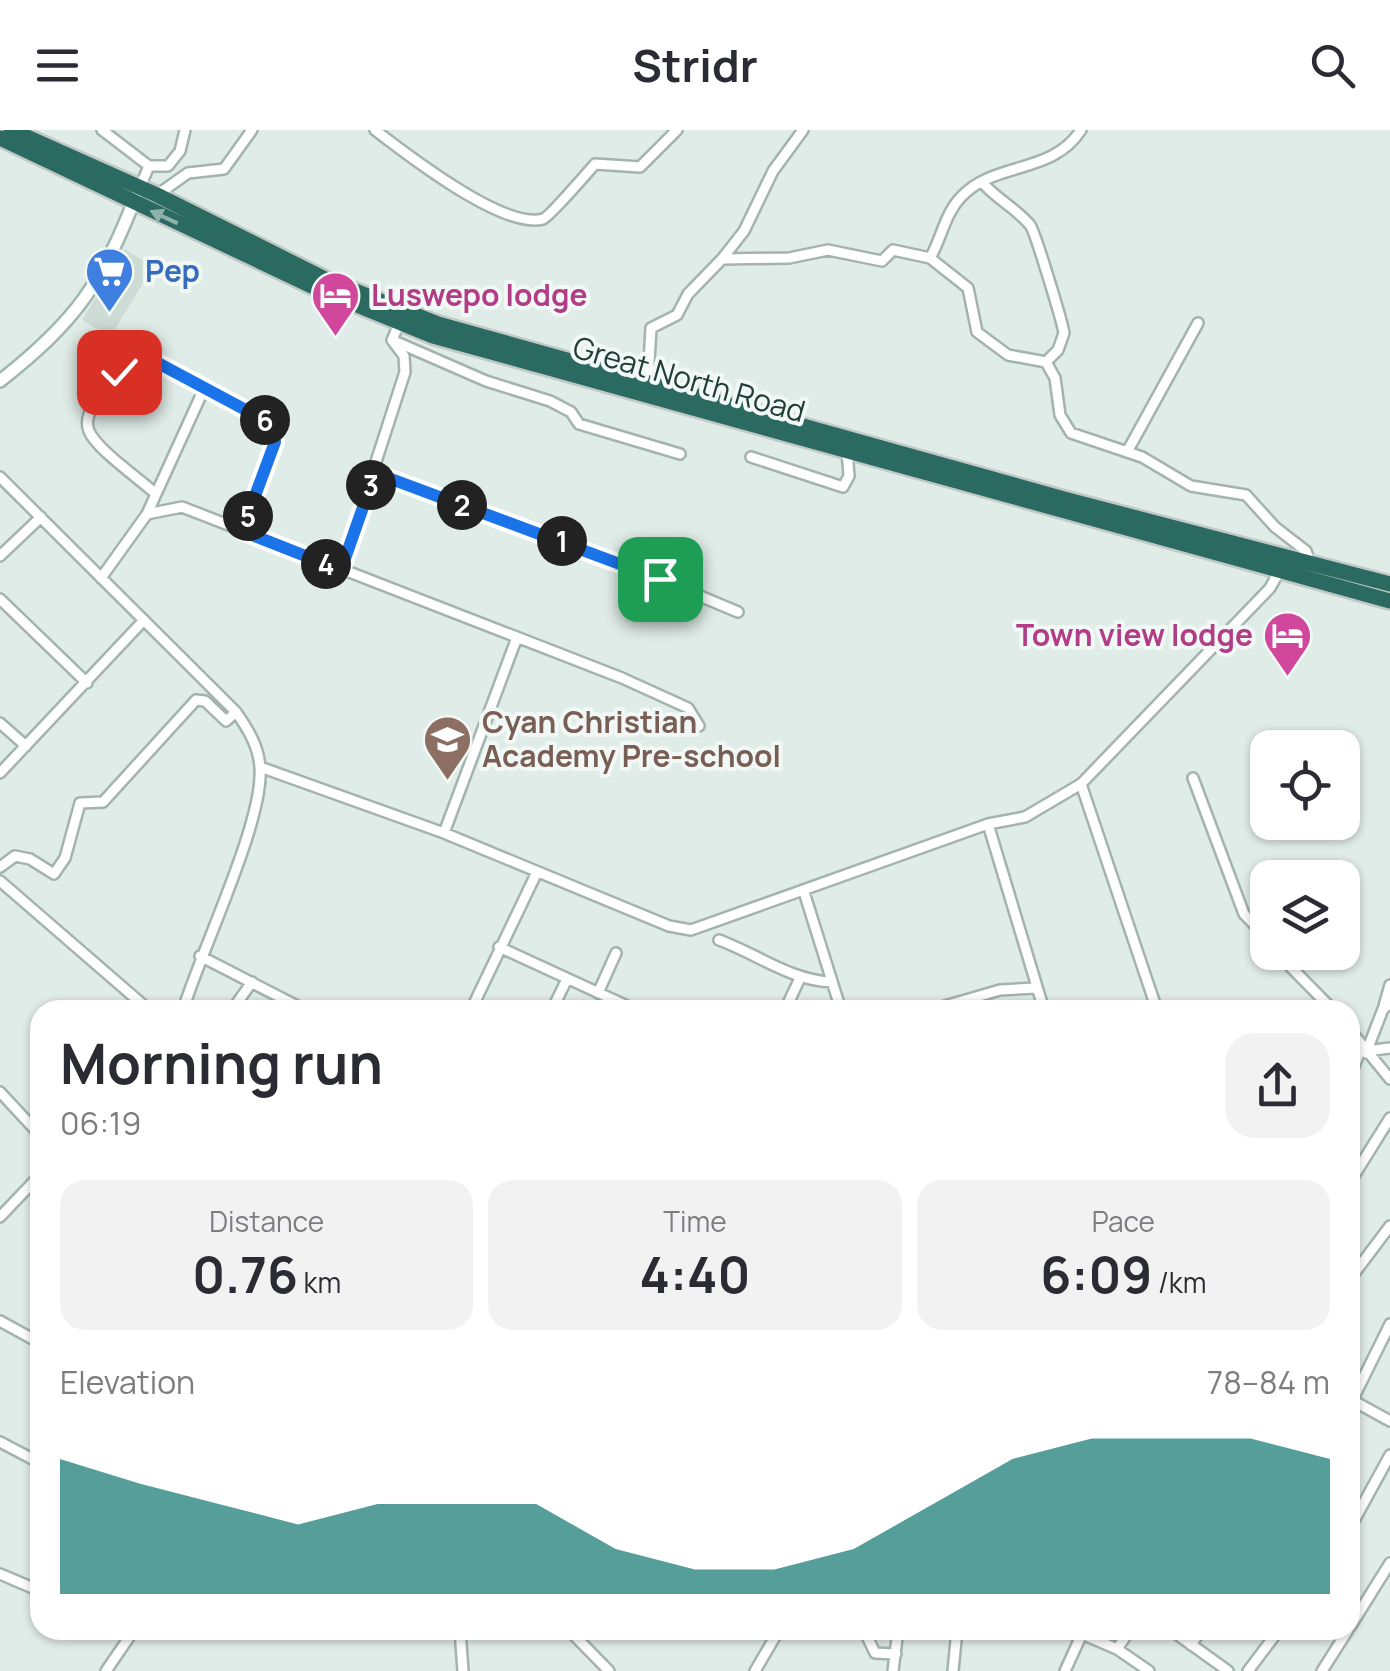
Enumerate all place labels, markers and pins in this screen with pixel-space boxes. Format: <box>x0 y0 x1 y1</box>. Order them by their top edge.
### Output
supermarket icon: Pep <box>84 246 136 314</box>
place label: Pep <box>145 250 200 291</box>
hotel icon: Luswepo lodge <box>310 270 362 338</box>
place label: Luswepo lodge <box>371 274 588 315</box>
pin <box>77 330 162 415</box>
pin: 6 <box>240 395 290 445</box>
pin: 3 <box>346 460 396 510</box>
pin: 2 <box>437 480 487 530</box>
pin: 5 <box>223 491 273 541</box>
pin: 1 <box>537 516 587 566</box>
pin <box>618 537 703 622</box>
pin: 4 <box>301 539 351 589</box>
hotel icon: Town view lodge <box>1262 610 1314 678</box>
place label: Town view lodge <box>1016 614 1253 655</box>
place label: Cyan Christian Academy Pre-school <box>482 701 781 776</box>
school or university icon: Cyan Christian Academy Pre-school <box>421 714 473 782</box>

